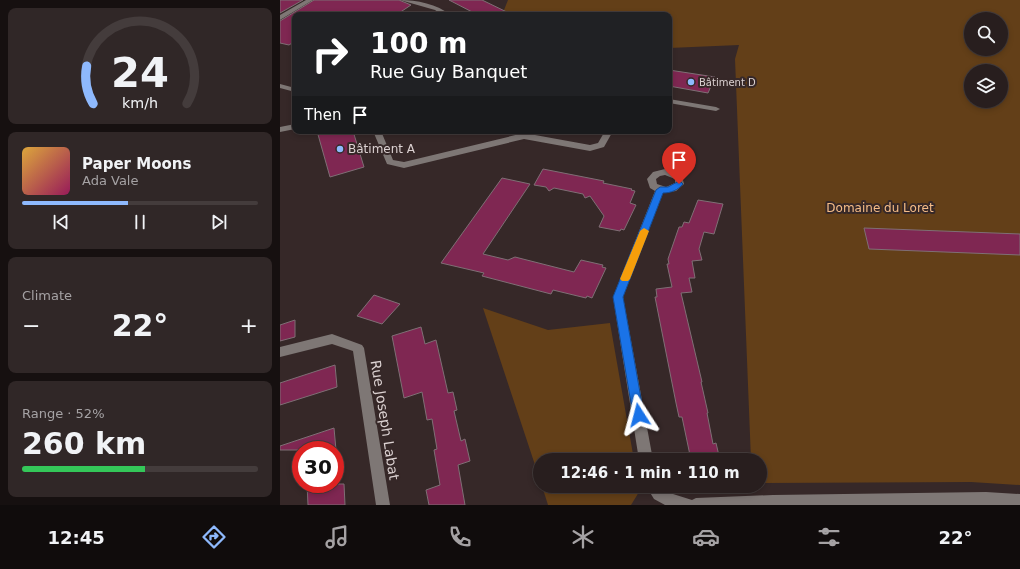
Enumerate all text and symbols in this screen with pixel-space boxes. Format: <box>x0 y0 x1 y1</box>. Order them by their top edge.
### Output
map controls <box>964 12 1008 108</box>
button: search <box>964 12 1008 56</box>
text: 100 m <box>370 27 467 60</box>
icon: right <box>304 28 356 80</box>
text: 24 <box>111 48 169 97</box>
text: Rue Guy Banquet <box>370 61 527 82</box>
button: layers <box>964 64 1008 108</box>
marker: Bâtiment D <box>686 77 696 87</box>
place label: Bâtiment D <box>699 77 756 88</box>
text: km/h <box>122 95 158 111</box>
icon: arrive <box>349 104 371 126</box>
text: Then <box>304 106 341 124</box>
place label: Bâtiment A <box>348 142 416 156</box>
pin <box>662 143 696 184</box>
marker: Bâtiment A <box>335 144 345 154</box>
icon: arrive <box>668 149 690 171</box>
text: Paper Moons <box>82 155 191 173</box>
text: Ada Vale <box>82 173 138 188</box>
park label: Domaine du Loret <box>826 201 934 215</box>
icon: previous <box>50 211 72 233</box>
icon: pause <box>129 211 151 233</box>
icon: next <box>208 211 230 233</box>
text: Climate <box>22 288 72 303</box>
text: 22° <box>112 308 168 343</box>
text: − <box>22 313 40 338</box>
text: + <box>240 313 258 338</box>
street label: Rue Joseph Labat <box>368 359 402 482</box>
position arrow <box>618 394 660 436</box>
text: Range · 52% <box>22 406 105 421</box>
text: 260 km <box>22 426 146 461</box>
speed limit sign: 30 <box>292 441 344 493</box>
text: 12:46 · 1 min · 110 m <box>560 464 740 482</box>
icon: directions <box>200 523 228 551</box>
icon: music <box>323 523 351 551</box>
icon: phone <box>446 523 474 551</box>
icon: climate <box>569 523 597 551</box>
icon: car <box>692 523 720 551</box>
icon: filters <box>815 523 843 551</box>
text: 12:45 <box>48 527 105 548</box>
text: 22° <box>938 527 972 548</box>

